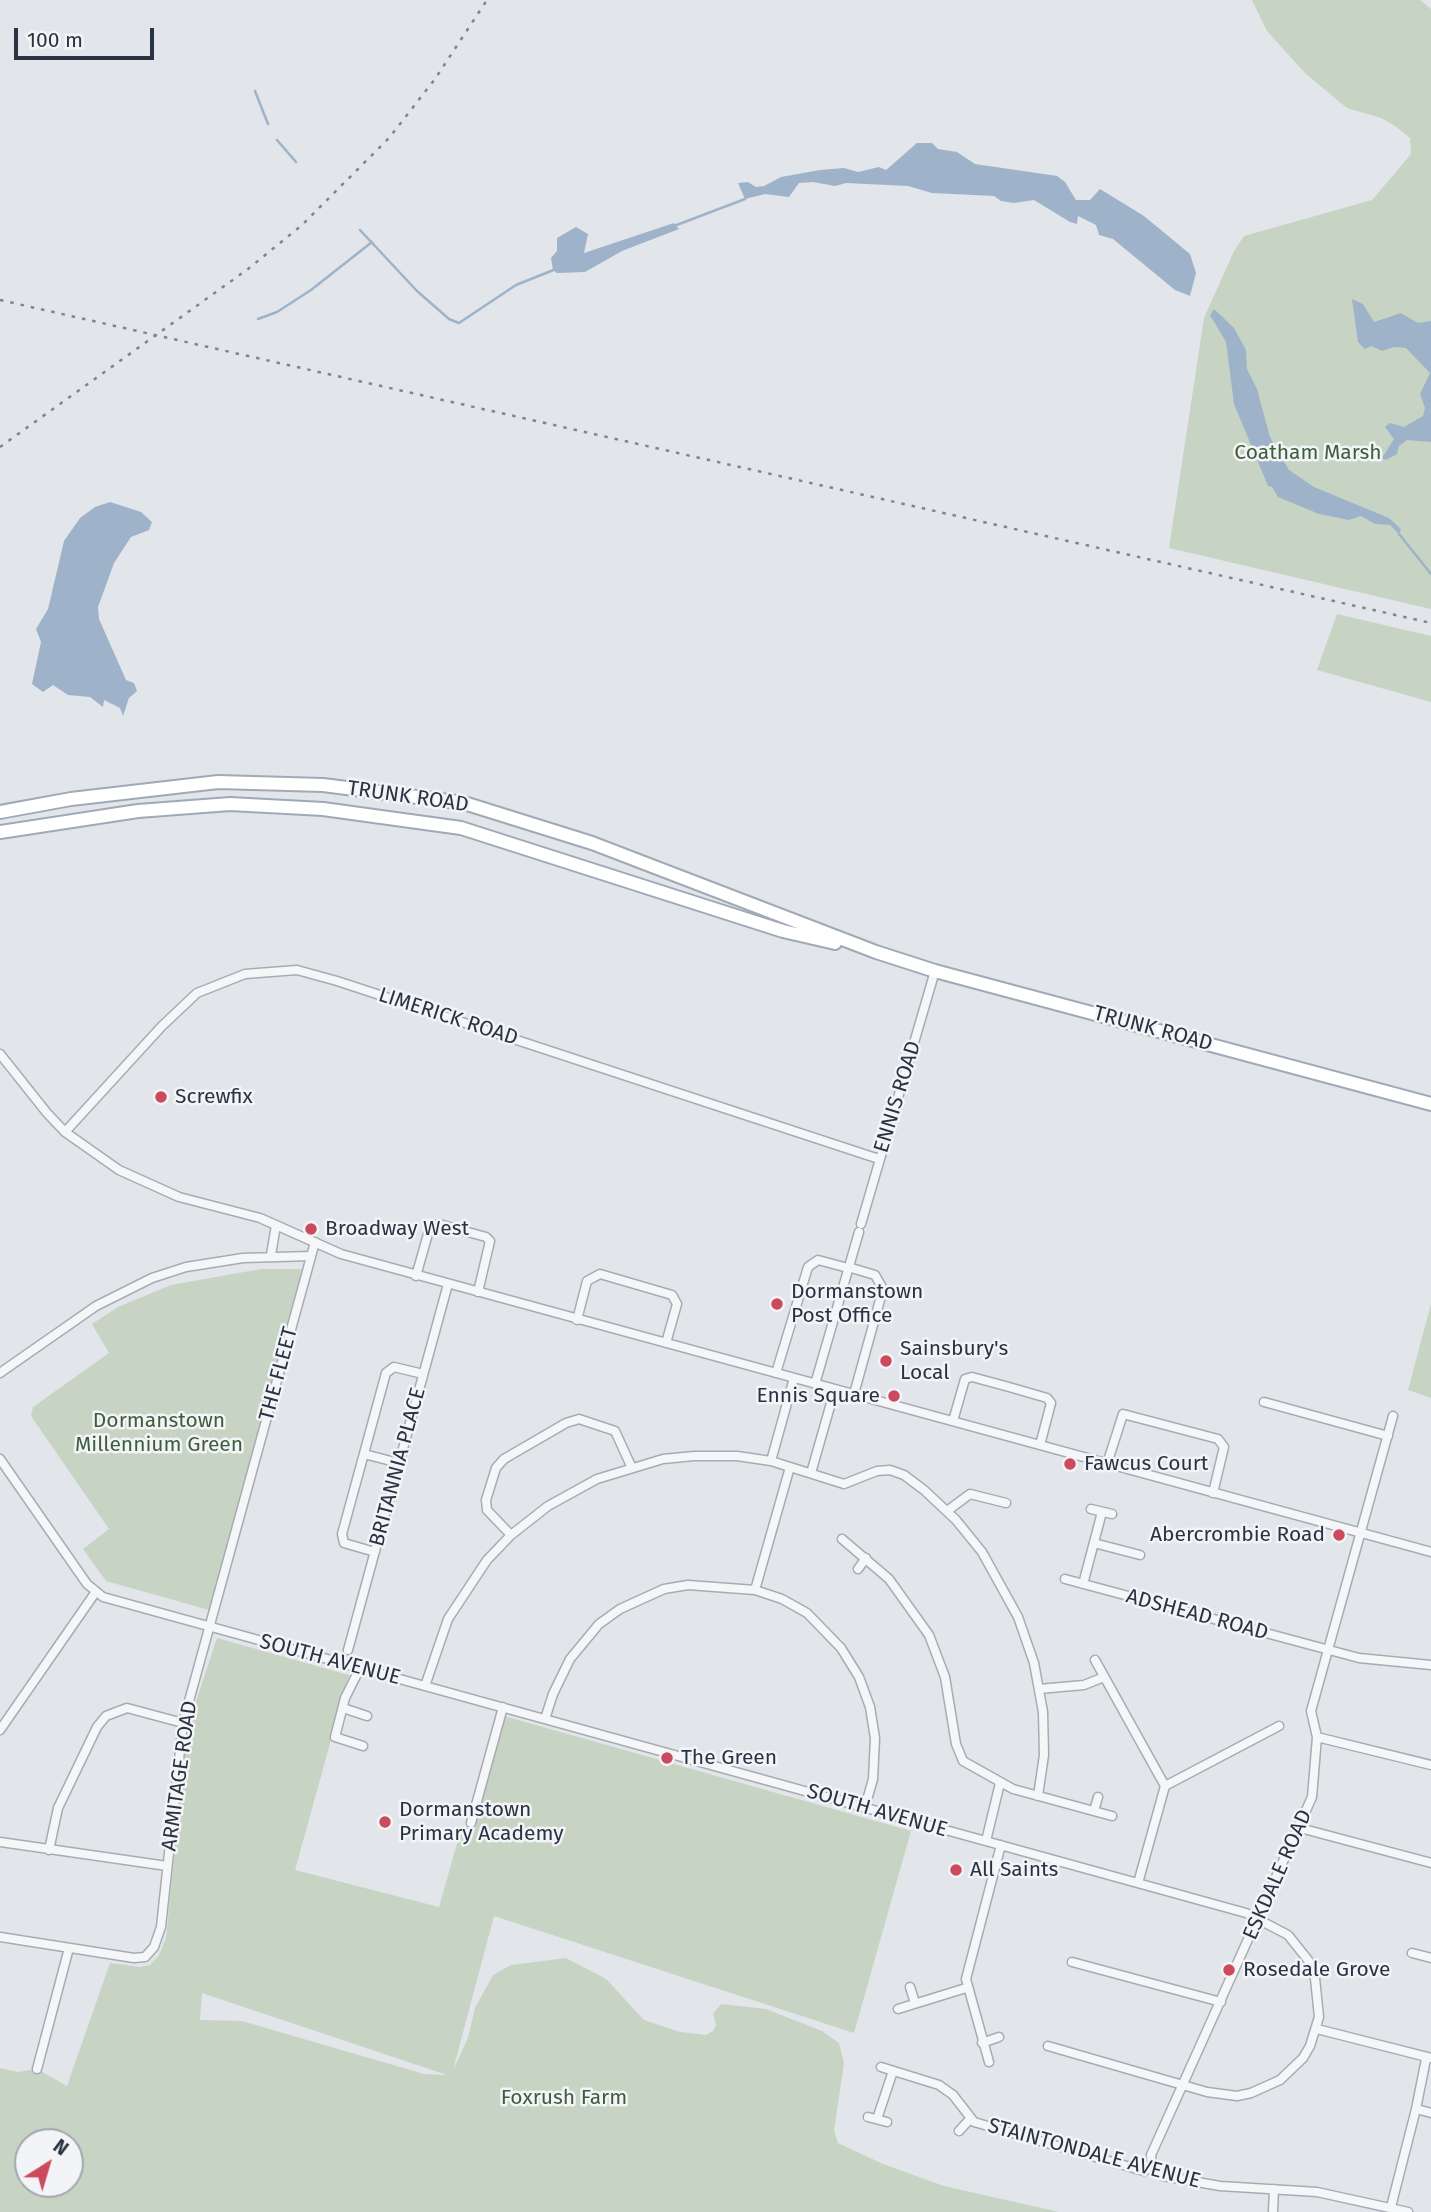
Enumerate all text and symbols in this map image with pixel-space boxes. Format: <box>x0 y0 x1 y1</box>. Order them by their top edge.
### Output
scale bar <box>18 14 158 58</box>
text: 100 m <box>27 27 83 53</box>
park label: Coatham Marsh <box>1234 440 1382 466</box>
street label: TRUNK ROAD <box>346 776 470 818</box>
street label: LIMERICK ROAD <box>375 983 521 1051</box>
street label: TRUNK ROAD <box>1091 1001 1215 1057</box>
street label: ENNIS ROAD <box>869 1038 927 1156</box>
place label: Screwfix <box>175 1084 253 1110</box>
marker: Screwfix <box>153 1089 169 1105</box>
place label: Broadway West <box>325 1216 469 1242</box>
marker: Broadway West <box>303 1221 319 1237</box>
place label: Dormanstown Post Office <box>791 1279 923 1329</box>
marker: Dormanstown Post Office <box>769 1296 785 1312</box>
street label: THE FLEET <box>254 1324 304 1424</box>
place label: Sainsbury's Local <box>900 1336 1008 1386</box>
marker: Sainsbury's Local <box>878 1353 894 1369</box>
place label: Ennis Square <box>756 1383 880 1409</box>
street label: BRITANNIA PLACE <box>365 1385 431 1549</box>
marker: Ennis Square <box>886 1388 902 1404</box>
park label: Dormanstown Millennium Green <box>75 1408 243 1458</box>
place label: Fawcus Court <box>1084 1451 1208 1477</box>
marker: Fawcus Court <box>1062 1456 1078 1472</box>
place label: Abercrombie Road <box>1150 1522 1325 1548</box>
marker: Abercrombie Road <box>1331 1527 1347 1543</box>
street label: ADSHEAD ROAD <box>1123 1584 1271 1646</box>
street label: SOUTH AVENUE <box>257 1629 403 1691</box>
street label: ARMITAGE ROAD <box>157 1699 203 1853</box>
place label: The Green <box>681 1745 777 1771</box>
marker: The Green <box>659 1750 675 1766</box>
street label: SOUTH AVENUE <box>804 1779 950 1843</box>
place label: Dormanstown Primary Academy <box>399 1797 564 1847</box>
street label: ESKDALE ROAD <box>1238 1806 1318 1944</box>
marker: Dormanstown Primary Academy <box>377 1814 393 1830</box>
place label: All Saints <box>970 1857 1058 1883</box>
marker: All Saints <box>948 1862 964 1878</box>
place label: Rosedale Grove <box>1243 1957 1390 1983</box>
marker: Rosedale Grove <box>1221 1962 1237 1978</box>
park label: Foxrush Farm <box>501 2085 627 2111</box>
street label: STAINTONDALE AVENUE <box>985 2113 1203 2195</box>
north arrow <box>14 2128 84 2198</box>
text: N <box>49 2134 73 2160</box>

